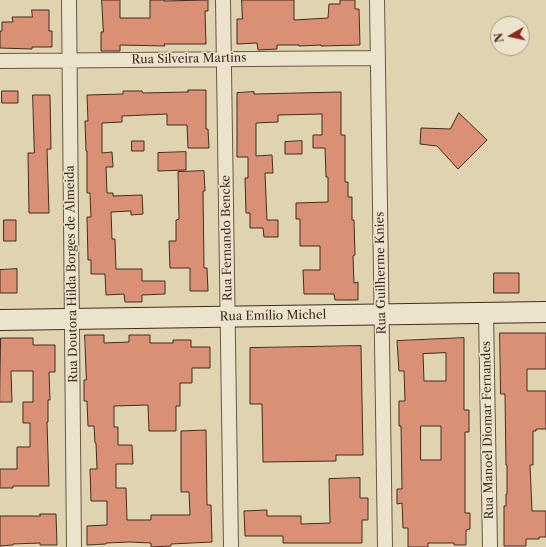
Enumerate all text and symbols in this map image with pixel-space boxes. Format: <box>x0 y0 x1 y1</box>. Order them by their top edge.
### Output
north arrow <box>490 16 530 56</box>
text: N <box>491 32 507 44</box>
street label: Rua Silveira Martins <box>131 51 247 67</box>
street label: Rua Doutora Hilda Borges de Almeida <box>63 165 81 383</box>
street label: Rua Fernando Bencke <box>219 175 235 301</box>
street label: Rua Guilherme Knies <box>373 211 389 335</box>
street label: Rua Emílio Michel <box>220 308 326 324</box>
street label: Rua Manoel Diomar Fernandes <box>479 341 497 519</box>

